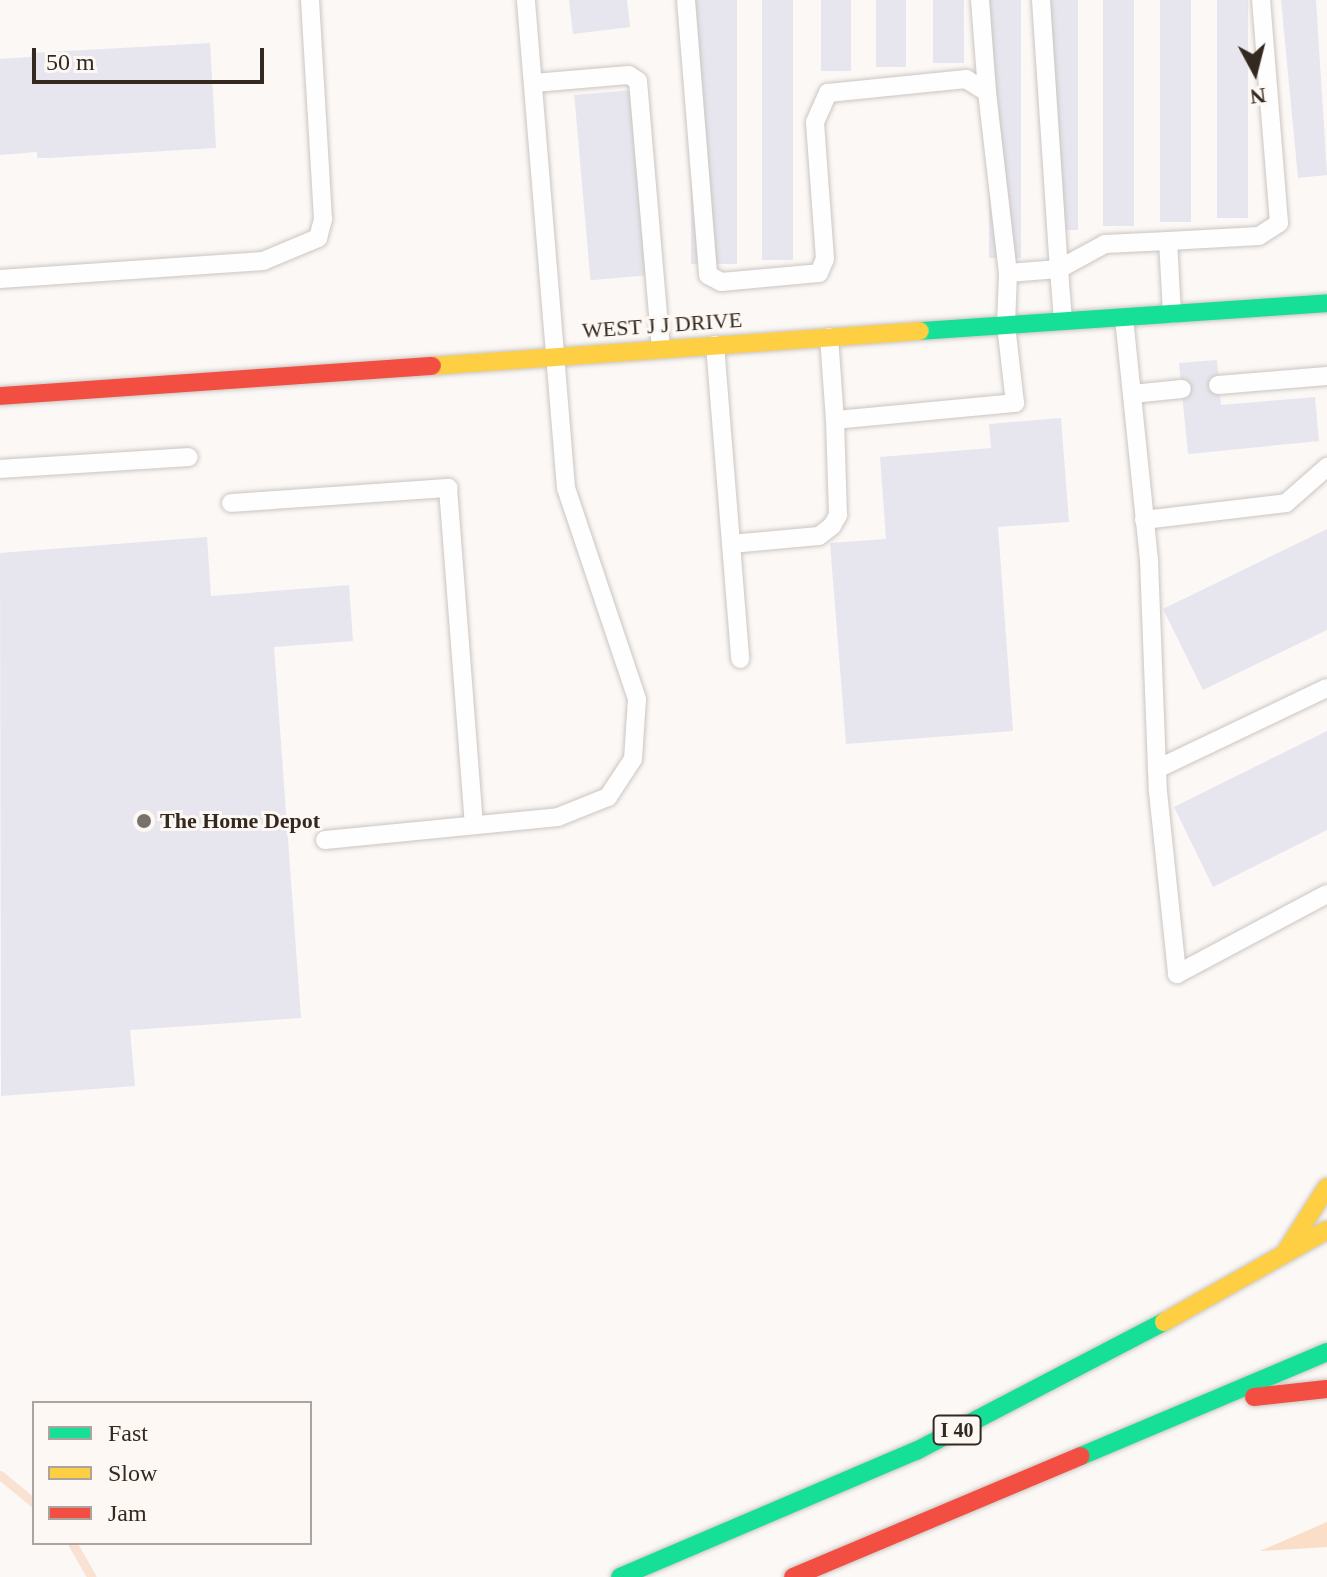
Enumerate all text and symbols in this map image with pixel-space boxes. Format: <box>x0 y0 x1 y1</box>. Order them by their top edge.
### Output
scale bar <box>36 32 268 82</box>
north arrow <box>1215 32 1295 112</box>
text: 50 m <box>46 49 95 75</box>
text: N <box>1249 83 1267 110</box>
street label: WEST J J DRIVE <box>581 306 743 344</box>
place label: The Home Depot <box>160 808 320 834</box>
marker: The Home Depot <box>135 812 153 830</box>
legend <box>32 1401 312 1545</box>
road number: I 40 <box>931 1414 983 1446</box>
text: Fast <box>108 1420 148 1446</box>
text: Slow <box>108 1460 157 1486</box>
text: Jam <box>108 1500 147 1526</box>

